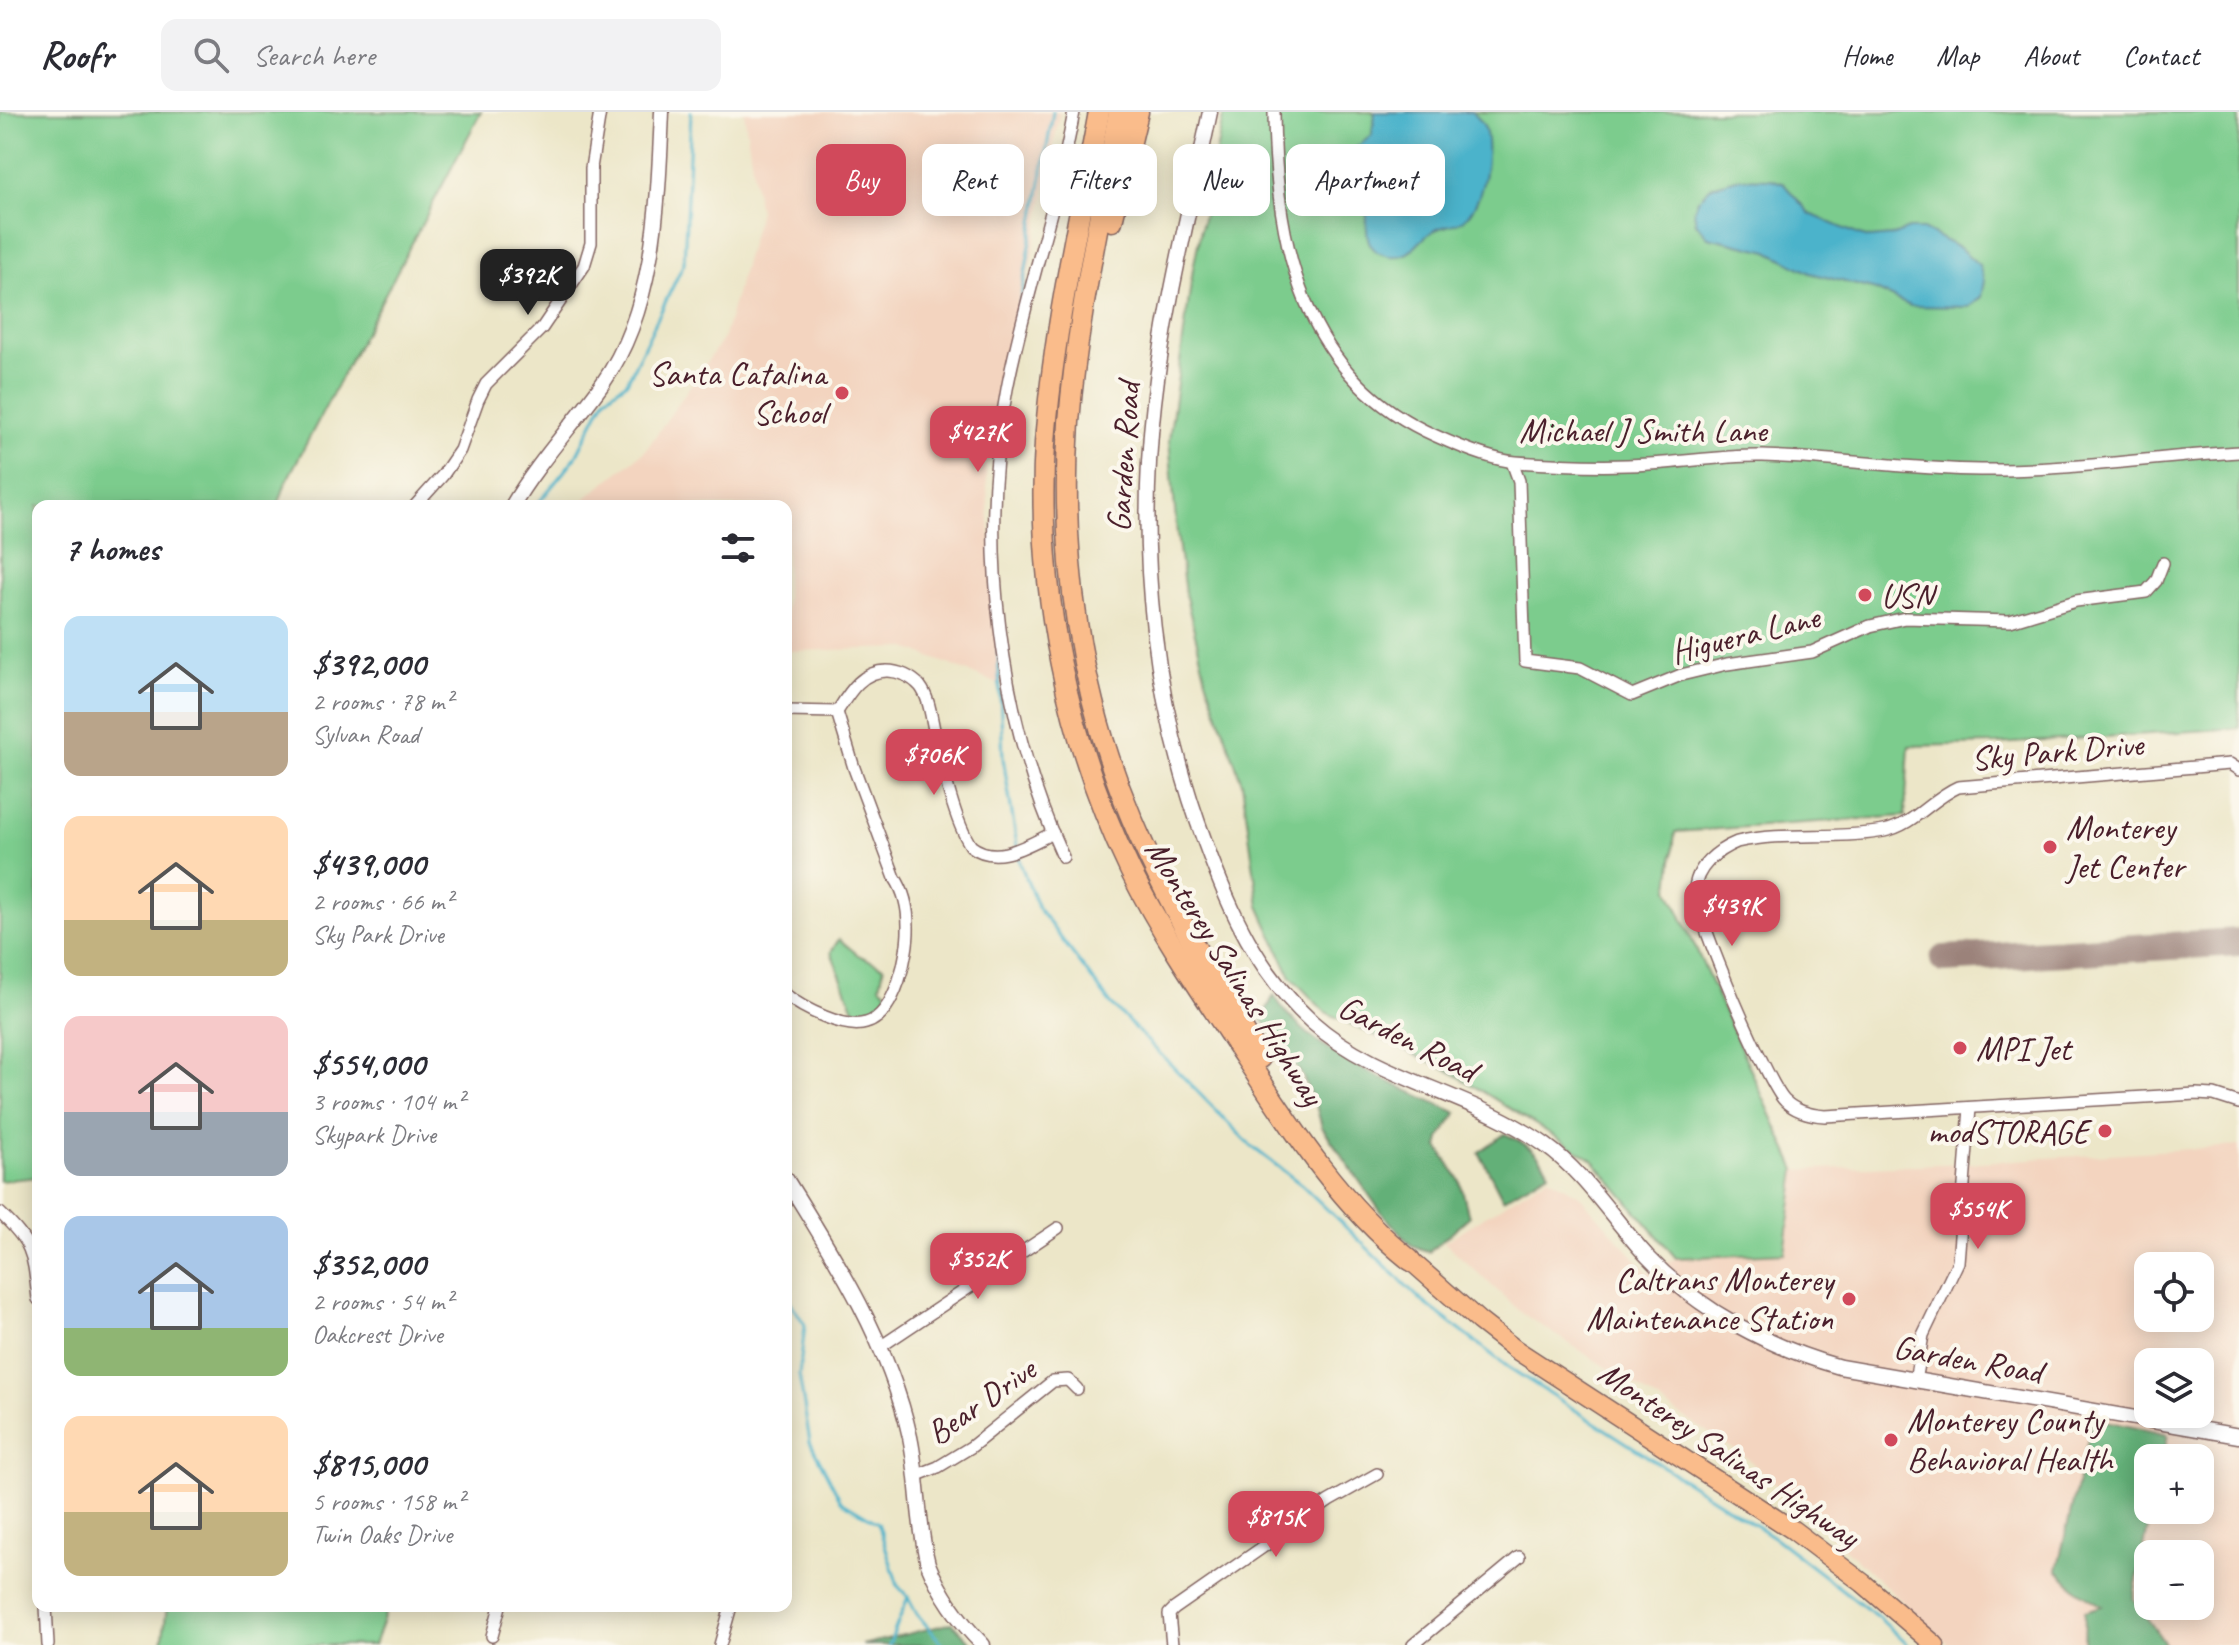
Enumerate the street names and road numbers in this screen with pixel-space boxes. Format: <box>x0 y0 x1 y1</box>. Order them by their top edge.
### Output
street label: Garden Road <box>1096 376 1150 533</box>
street label: Michael J Smith Lane <box>1519 409 1769 452</box>
street label: Higuera Lane <box>1666 594 1826 673</box>
street label: Sky Park Drive <box>1969 722 2147 780</box>
street label: Monterey Salinas Highway <box>1136 831 1335 1115</box>
street label: Garden Road <box>1332 985 1489 1093</box>
street label: Garden Road <box>1891 1325 2050 1394</box>
street label: Bear Drive <box>918 1346 1046 1454</box>
street label: Monterey Salinas Highway <box>1590 1351 1870 1559</box>

